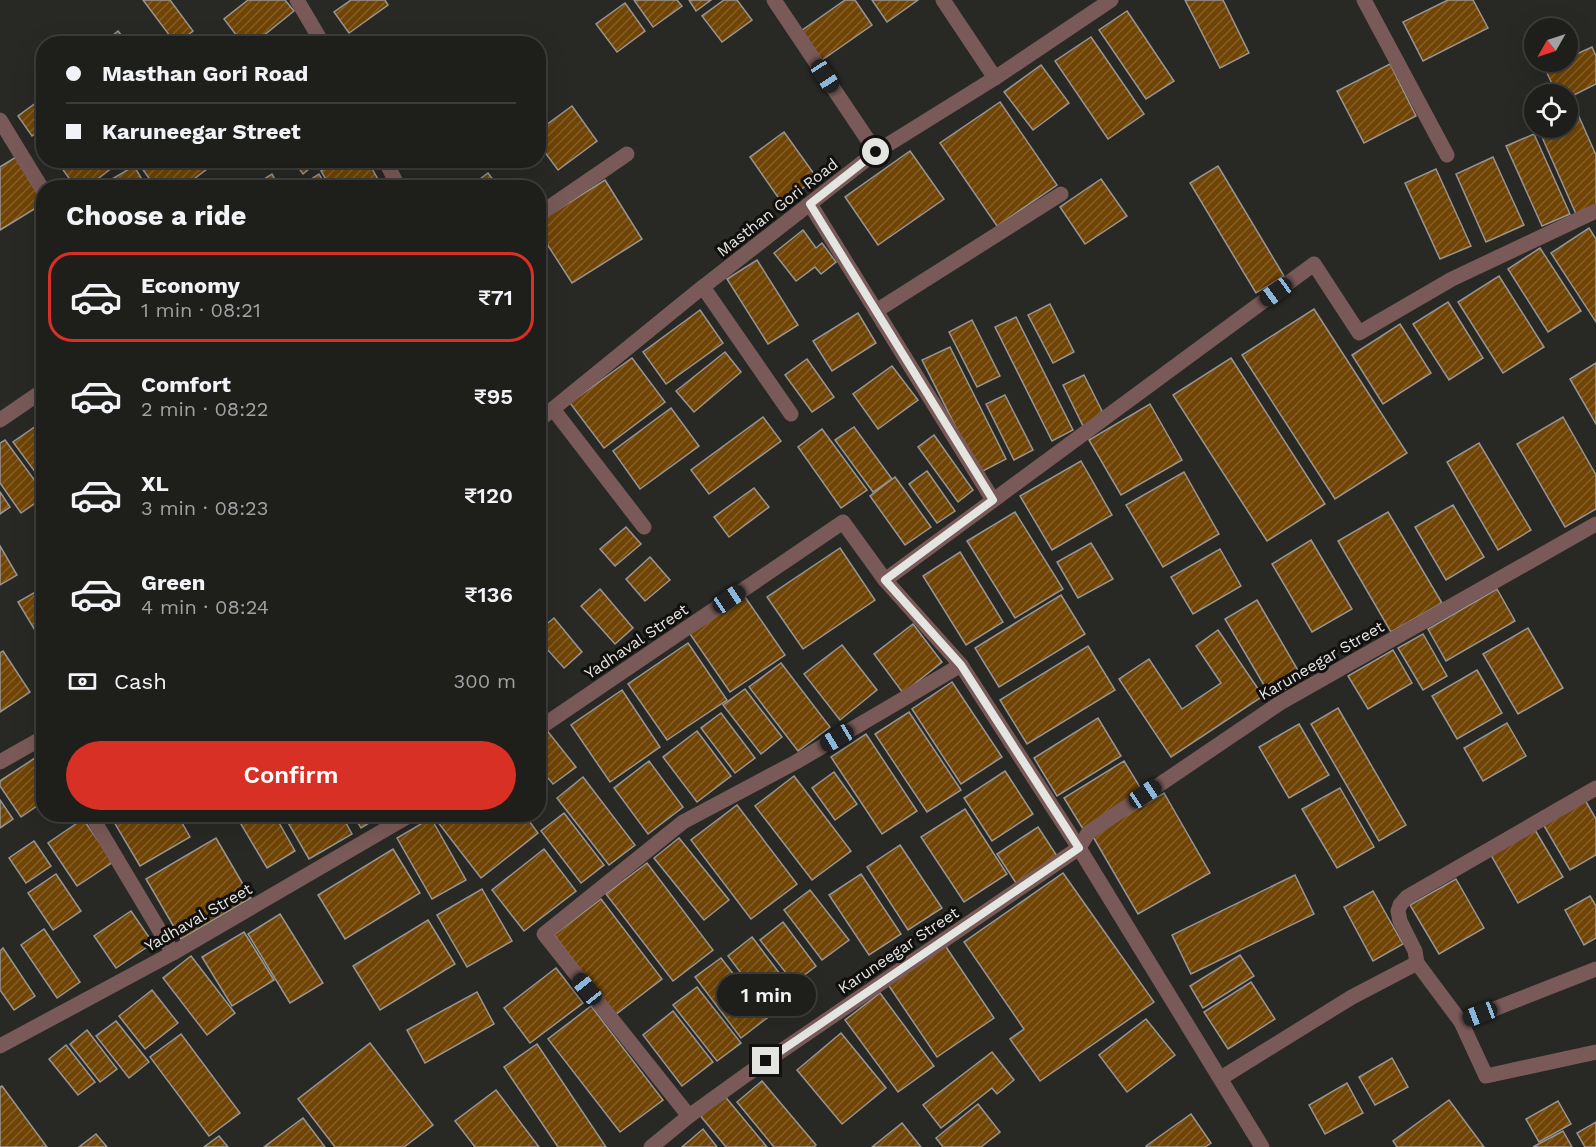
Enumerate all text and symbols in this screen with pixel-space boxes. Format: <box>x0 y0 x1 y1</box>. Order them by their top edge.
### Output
north arrow <box>1524 18 1578 72</box>
map controls <box>1524 18 1578 138</box>
car <box>808 56 842 96</box>
text: Masthan Gori Road <box>102 61 308 86</box>
button: locate <box>1524 84 1578 138</box>
text: Karuneegar Street <box>102 119 301 144</box>
route start <box>862 138 889 165</box>
street label: Masthan Gori Road <box>713 154 842 261</box>
text: Choose a ride <box>66 200 246 232</box>
icon: car <box>69 270 123 324</box>
text: Economy <box>141 273 240 298</box>
car <box>1256 274 1296 310</box>
text: ₹71 <box>478 285 513 310</box>
text: 1 min · 08:21 <box>141 298 261 322</box>
icon: car <box>69 369 123 423</box>
text: Comfort <box>141 372 231 397</box>
text: ₹95 <box>474 384 513 409</box>
text: 2 min · 08:22 <box>141 397 268 421</box>
icon: car <box>69 468 123 522</box>
text: XL <box>141 471 169 496</box>
text: ₹120 <box>464 483 513 508</box>
text: 3 min · 08:23 <box>141 496 268 520</box>
icon: car <box>69 567 123 621</box>
text: Green <box>141 570 205 595</box>
car <box>709 581 749 617</box>
text: ₹136 <box>465 582 513 607</box>
text: 4 min · 08:24 <box>141 595 269 619</box>
street label: Yadhaval Street <box>581 600 692 683</box>
street label: Karuneegar Street <box>1255 617 1387 704</box>
icon: cash <box>66 665 99 698</box>
text: Cash <box>114 669 167 694</box>
text: 300 m <box>454 669 516 693</box>
car <box>817 721 857 755</box>
button: Confirm <box>66 741 516 810</box>
car <box>1125 776 1165 812</box>
street label: Yadhaval Street <box>141 879 255 956</box>
street label: Karuneegar Street <box>834 903 962 998</box>
car <box>569 969 605 1009</box>
callout: 1 min <box>716 974 816 1016</box>
text: 1 min <box>741 983 792 1007</box>
car <box>1460 999 1500 1029</box>
route end <box>752 1047 779 1074</box>

